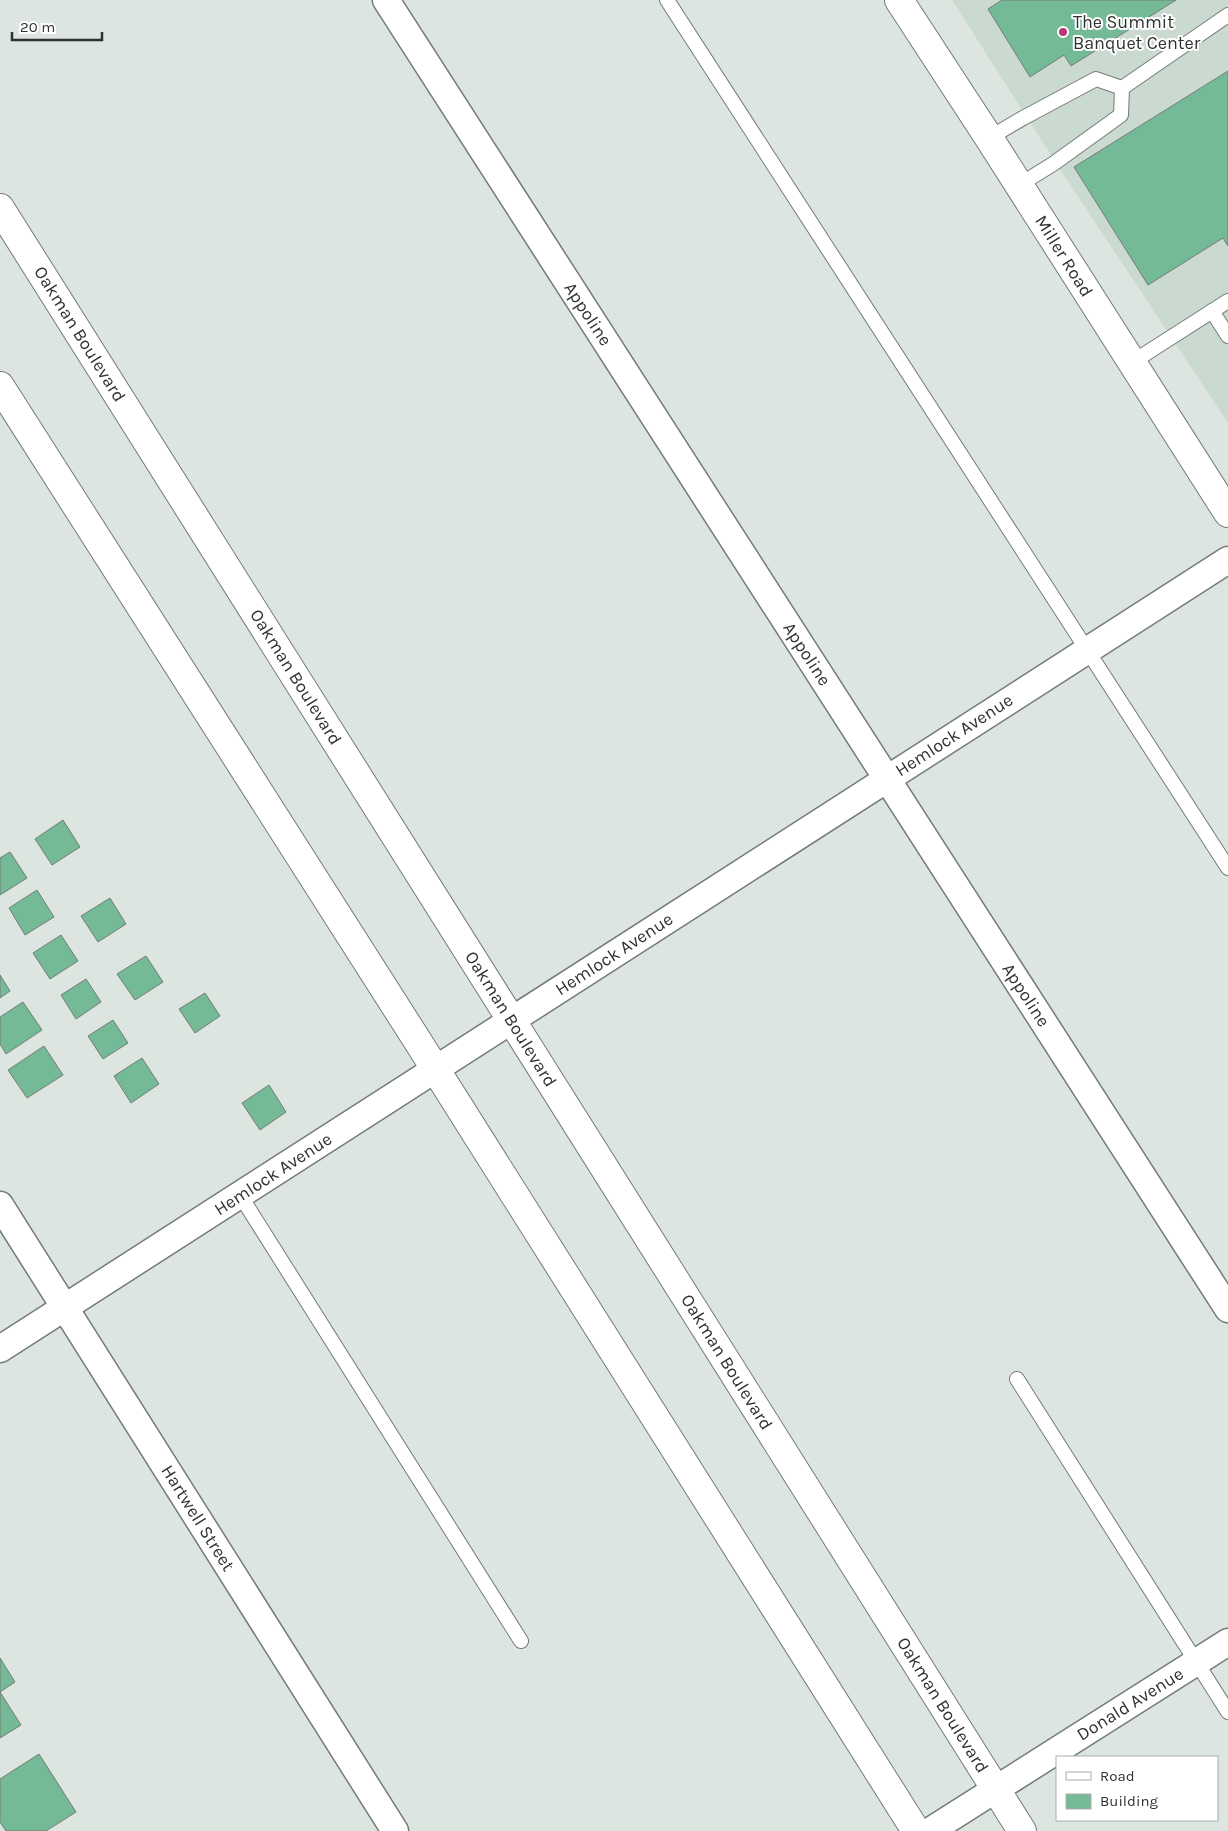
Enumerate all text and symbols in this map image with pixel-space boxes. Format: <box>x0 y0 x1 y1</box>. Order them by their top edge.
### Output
scale bar <box>12 10 102 42</box>
place label: The Summit Banquet Center <box>1073 11 1201 54</box>
text: 20 m <box>20 18 55 36</box>
marker: The Summit Banquet Center <box>1057 26 1069 38</box>
street label: Miller Road <box>1030 211 1098 301</box>
street label: Oakman Boulevard <box>29 262 131 406</box>
street label: Appoline <box>559 278 617 350</box>
street label: Oakman Boulevard <box>245 605 347 749</box>
street label: Appoline <box>778 618 836 690</box>
street label: Hemlock Avenue <box>891 689 1017 781</box>
street label: Hemlock Avenue <box>551 908 677 1000</box>
street label: Oakman Boulevard <box>460 947 562 1091</box>
street label: Appoline <box>997 959 1055 1031</box>
street label: Hemlock Avenue <box>210 1128 336 1220</box>
street label: Oakman Boulevard <box>676 1290 778 1434</box>
street label: Hartwell Street <box>157 1461 240 1575</box>
street label: Oakman Boulevard <box>892 1633 994 1777</box>
street label: Donald Avenue <box>1073 1662 1187 1746</box>
legend <box>1056 1756 1218 1821</box>
text: Road <box>1100 1767 1135 1785</box>
text: Building <box>1100 1792 1158 1810</box>

